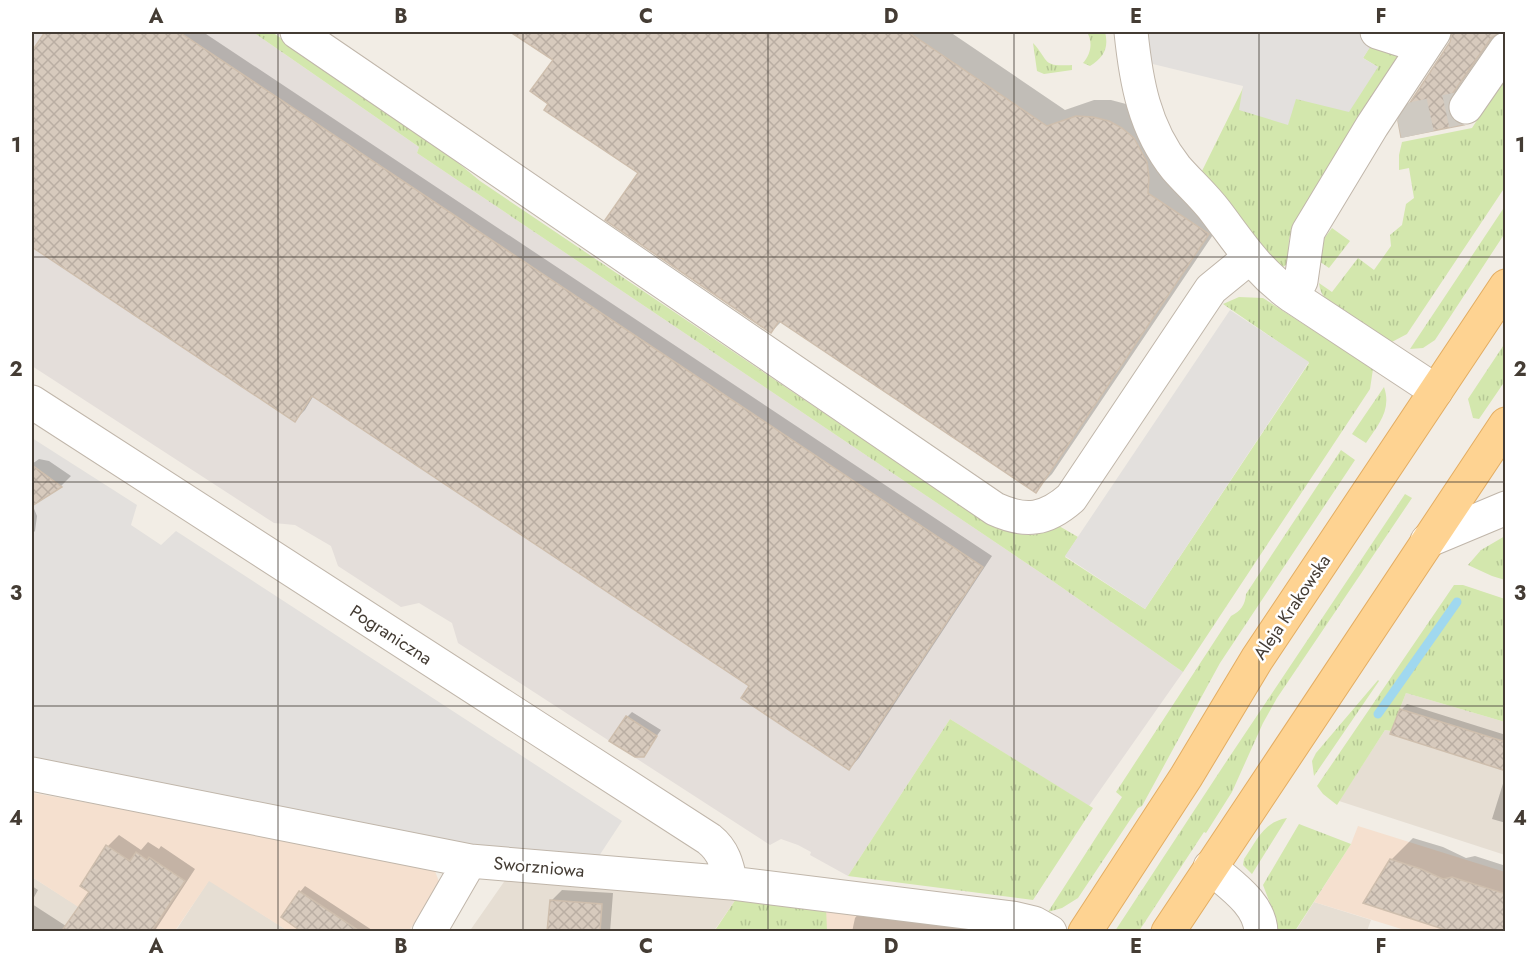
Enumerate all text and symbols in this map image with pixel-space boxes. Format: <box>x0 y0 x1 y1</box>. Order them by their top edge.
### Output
text: A <box>148 2 164 31</box>
text: B <box>394 2 408 31</box>
text: C <box>639 2 653 31</box>
text: D <box>884 2 898 31</box>
text: E <box>1130 2 1142 31</box>
text: F <box>1375 2 1387 31</box>
text: 1 <box>11 131 21 160</box>
text: 1 <box>1515 131 1525 160</box>
text: 2 <box>9 355 23 384</box>
text: 2 <box>1513 355 1527 384</box>
street label: Aleja Krakowska <box>1247 549 1337 665</box>
text: 3 <box>10 579 22 608</box>
text: 3 <box>1514 579 1526 608</box>
street label: Pograniczna <box>345 599 437 671</box>
text: 4 <box>9 804 23 833</box>
text: 4 <box>1513 804 1527 833</box>
street label: Sworzniowa <box>492 850 586 884</box>
text: A <box>148 932 164 961</box>
text: B <box>394 932 408 961</box>
text: C <box>639 932 653 961</box>
text: D <box>884 932 898 961</box>
text: E <box>1130 932 1142 961</box>
text: F <box>1375 932 1387 961</box>

